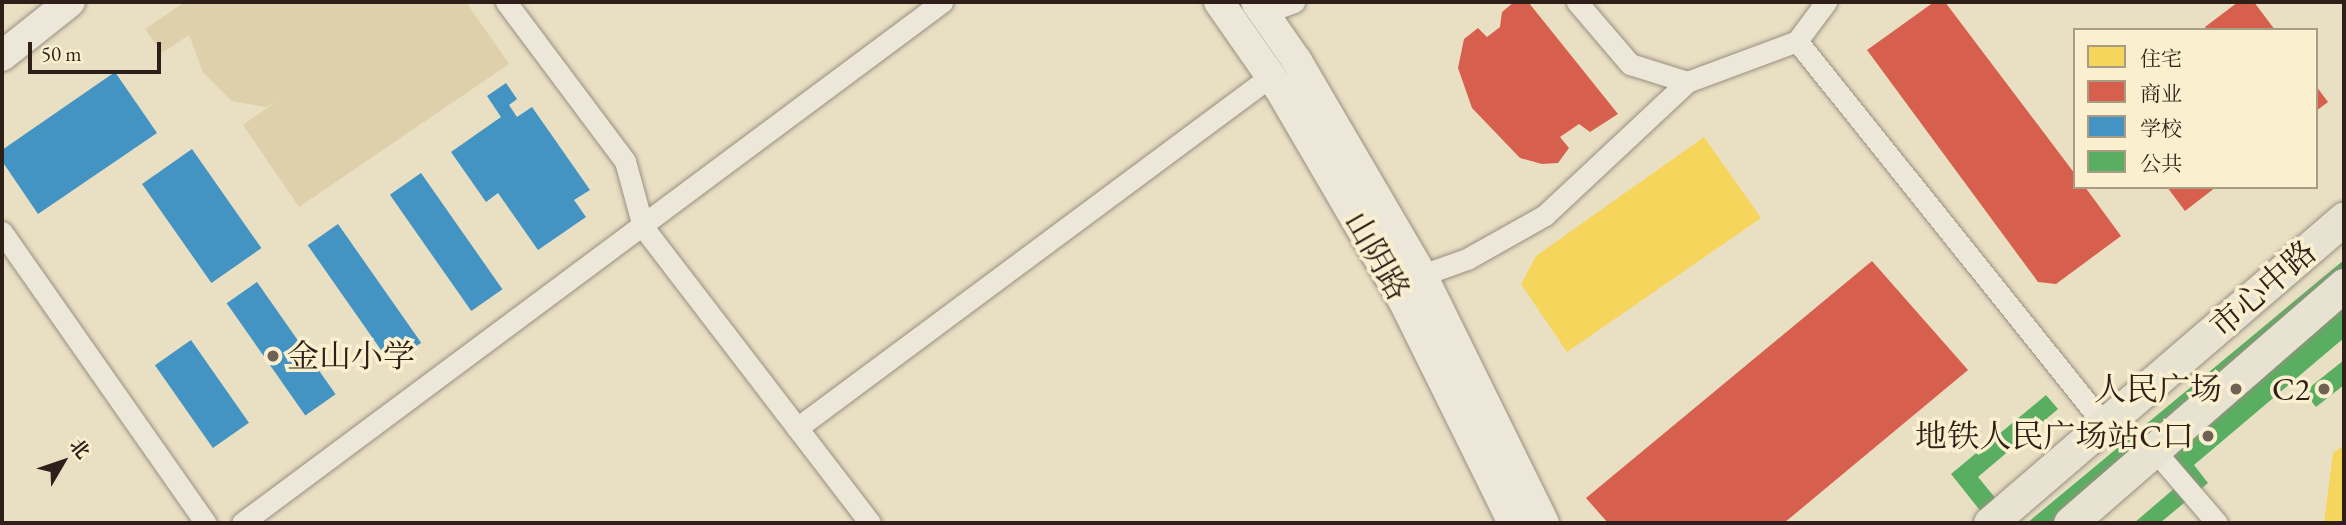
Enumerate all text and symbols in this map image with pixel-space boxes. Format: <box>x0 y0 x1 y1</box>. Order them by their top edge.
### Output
scale bar <box>32 28 164 72</box>
legend <box>2073 28 2318 189</box>
text: 50 m <box>41 40 82 67</box>
text: 住宅 <box>2140 45 2182 72</box>
text: 商业 <box>2140 80 2182 107</box>
text: 学校 <box>2140 115 2182 142</box>
text: 公共 <box>2140 150 2182 177</box>
street label: 山阴路 <box>1336 205 1418 307</box>
street label: 市心中路 <box>2202 233 2324 345</box>
place label: 金山小学 <box>287 337 415 375</box>
marker: 金山小学 <box>265 348 281 364</box>
place label: 人民广场 <box>2094 370 2222 408</box>
place label: C2 <box>2272 370 2310 408</box>
marker: 人民广场 <box>2228 381 2244 397</box>
marker: C2 <box>2316 381 2332 397</box>
place label: 地铁人民广场站C口 <box>1915 417 2194 455</box>
north arrow <box>28 427 98 497</box>
marker: 地铁人民广场站C口 <box>2200 428 2216 444</box>
text: 北 <box>64 433 95 464</box>

